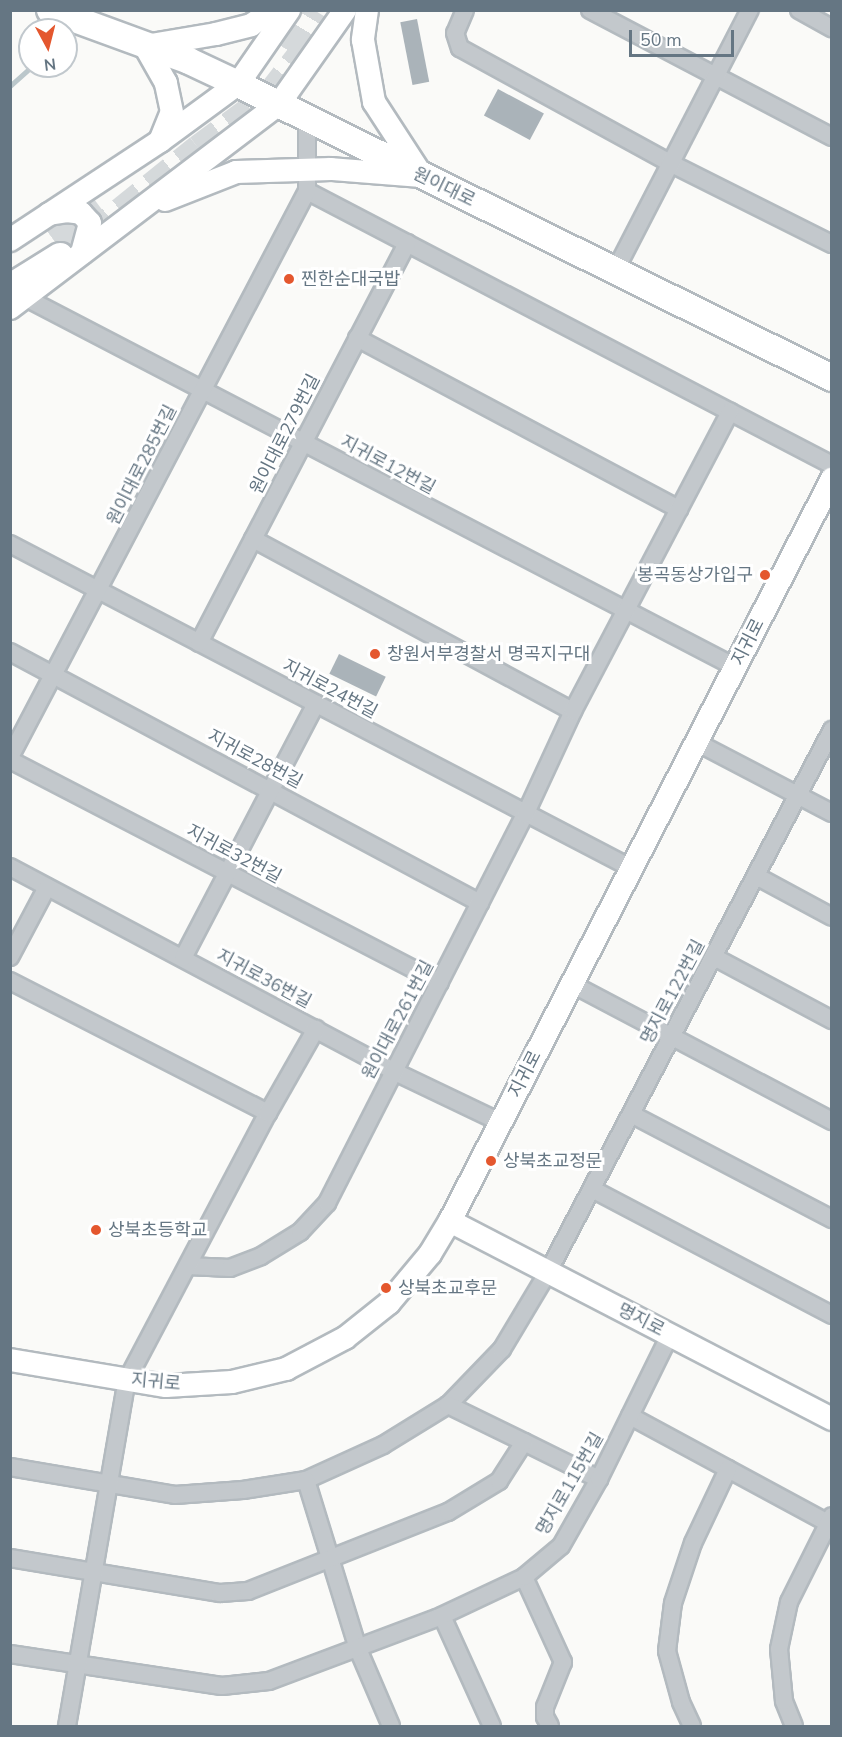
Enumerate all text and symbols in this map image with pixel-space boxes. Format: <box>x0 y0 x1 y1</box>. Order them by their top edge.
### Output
north arrow <box>18 18 78 78</box>
scale bar <box>632 18 737 56</box>
text: 50 m <box>640 28 682 52</box>
text: N <box>43 52 57 76</box>
street label: 원이대로 <box>409 163 479 211</box>
place label: 찐한순대국밥 <box>301 268 400 290</box>
marker: 찐한순대국밥 <box>282 272 296 286</box>
street label: 원이대로279번길 <box>245 370 325 498</box>
street label: 원이대로285번길 <box>102 401 182 529</box>
street label: 지귀로12번길 <box>337 431 439 499</box>
place label: 봉곡동상가입구 <box>637 564 753 586</box>
marker: 봉곡동상가입구 <box>758 568 772 582</box>
street label: 지귀로 <box>727 615 769 669</box>
place label: 창원서부경찰서 명곡지구대 <box>387 643 590 665</box>
marker: 창원서부경찰서 명곡지구대 <box>368 647 382 661</box>
street label: 지귀로24번길 <box>279 655 381 723</box>
street label: 지귀로28번길 <box>204 725 306 793</box>
street label: 지귀로32번길 <box>183 820 285 888</box>
street label: 명지로122번길 <box>636 936 710 1048</box>
street label: 지귀로36번길 <box>213 945 315 1013</box>
street label: 원이대로261번길 <box>358 957 438 1083</box>
street label: 지귀로 <box>504 1047 546 1101</box>
place label: 상북초교정문 <box>503 1150 602 1172</box>
marker: 상북초교정문 <box>484 1154 498 1168</box>
place label: 상북초등학교 <box>108 1219 207 1241</box>
marker: 상북초등학교 <box>89 1223 103 1237</box>
place label: 상북초교후문 <box>398 1277 497 1299</box>
marker: 상북초교후문 <box>379 1281 393 1295</box>
street label: 명지로 <box>614 1299 668 1341</box>
street label: 지귀로 <box>130 1369 182 1395</box>
street label: 명지로115번길 <box>532 1429 608 1539</box>

